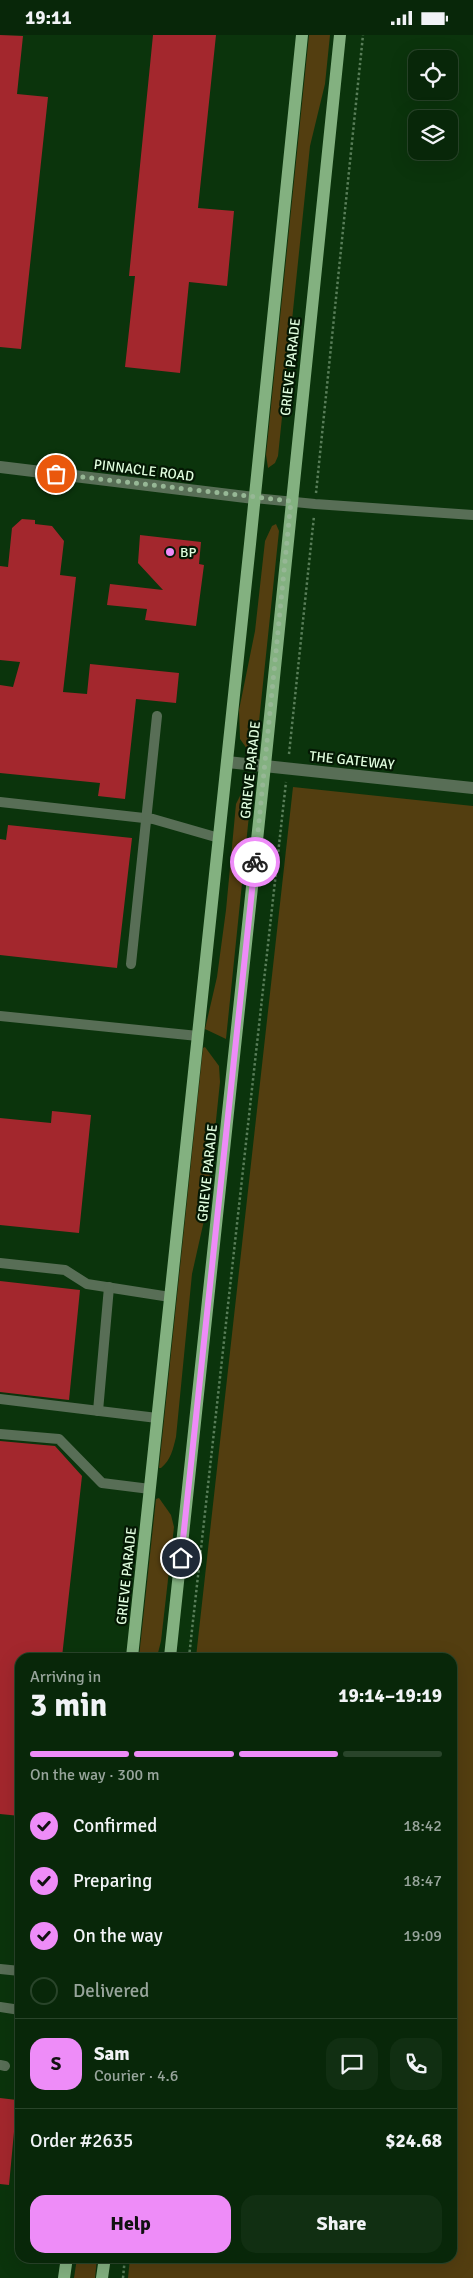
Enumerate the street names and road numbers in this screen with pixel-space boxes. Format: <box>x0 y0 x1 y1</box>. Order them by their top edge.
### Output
street label: GRIEVE PARADE <box>277 317 304 417</box>
street label: PINNACLE ROAD <box>93 456 195 485</box>
street label: GRIEVE PARADE <box>237 720 264 820</box>
street label: THE GATEWAY <box>309 748 395 773</box>
street label: GRIEVE PARADE <box>194 1123 221 1223</box>
street label: GRIEVE PARADE <box>113 1526 140 1626</box>

